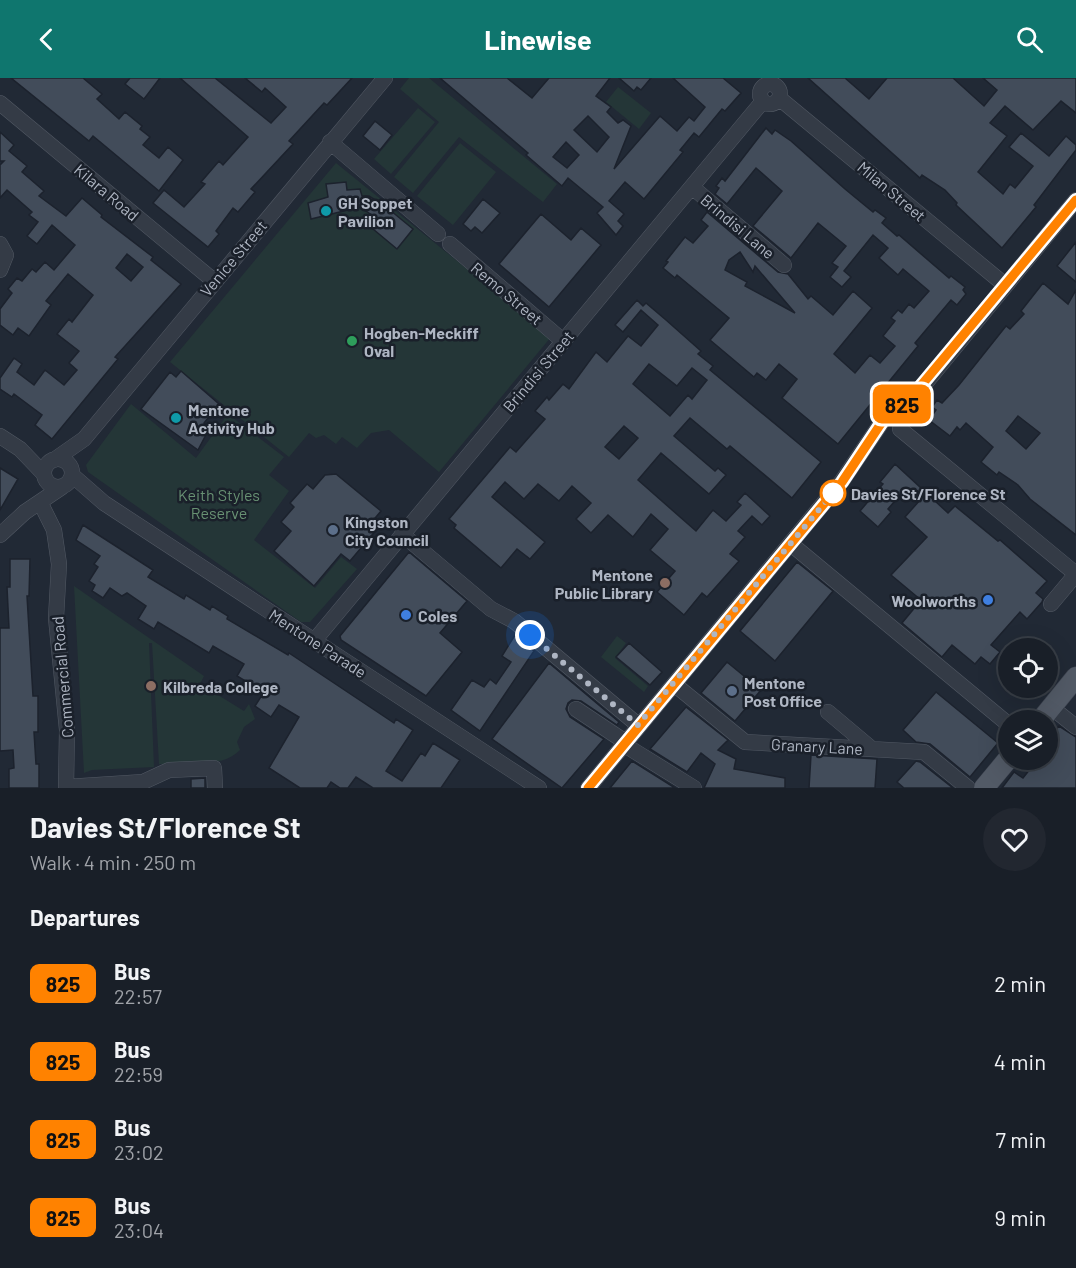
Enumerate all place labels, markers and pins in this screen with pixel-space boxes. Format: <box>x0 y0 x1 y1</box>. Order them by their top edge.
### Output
place label: GH Soppet Pavilion <box>338 193 412 230</box>
marker: GH Soppet Pavilion <box>319 204 333 218</box>
place label: Hogben-Meckiff Oval <box>364 323 479 360</box>
marker: Hogben-Meckiff Oval <box>345 334 359 348</box>
place label: Mentone Activity Hub <box>188 400 275 437</box>
marker: Mentone Activity Hub <box>169 411 183 425</box>
marker: Davies St/Florence St <box>820 480 846 506</box>
place label: Davies St/Florence St <box>851 484 1006 503</box>
place label: Kingston City Council <box>345 512 429 549</box>
marker: Kingston City Council <box>326 523 340 537</box>
place label: Mentone Public Library <box>555 565 653 602</box>
marker: Mentone Public Library <box>658 576 672 590</box>
place label: Woolworths <box>891 591 976 610</box>
marker: Woolworths <box>981 593 995 607</box>
place label: Coles <box>418 606 457 625</box>
marker: Coles <box>399 608 413 622</box>
place label: Mentone Post Office <box>744 673 822 710</box>
place label: Kilbreda College <box>163 677 279 696</box>
marker: Kilbreda College <box>144 679 158 693</box>
marker: Mentone Post Office <box>725 684 739 698</box>

